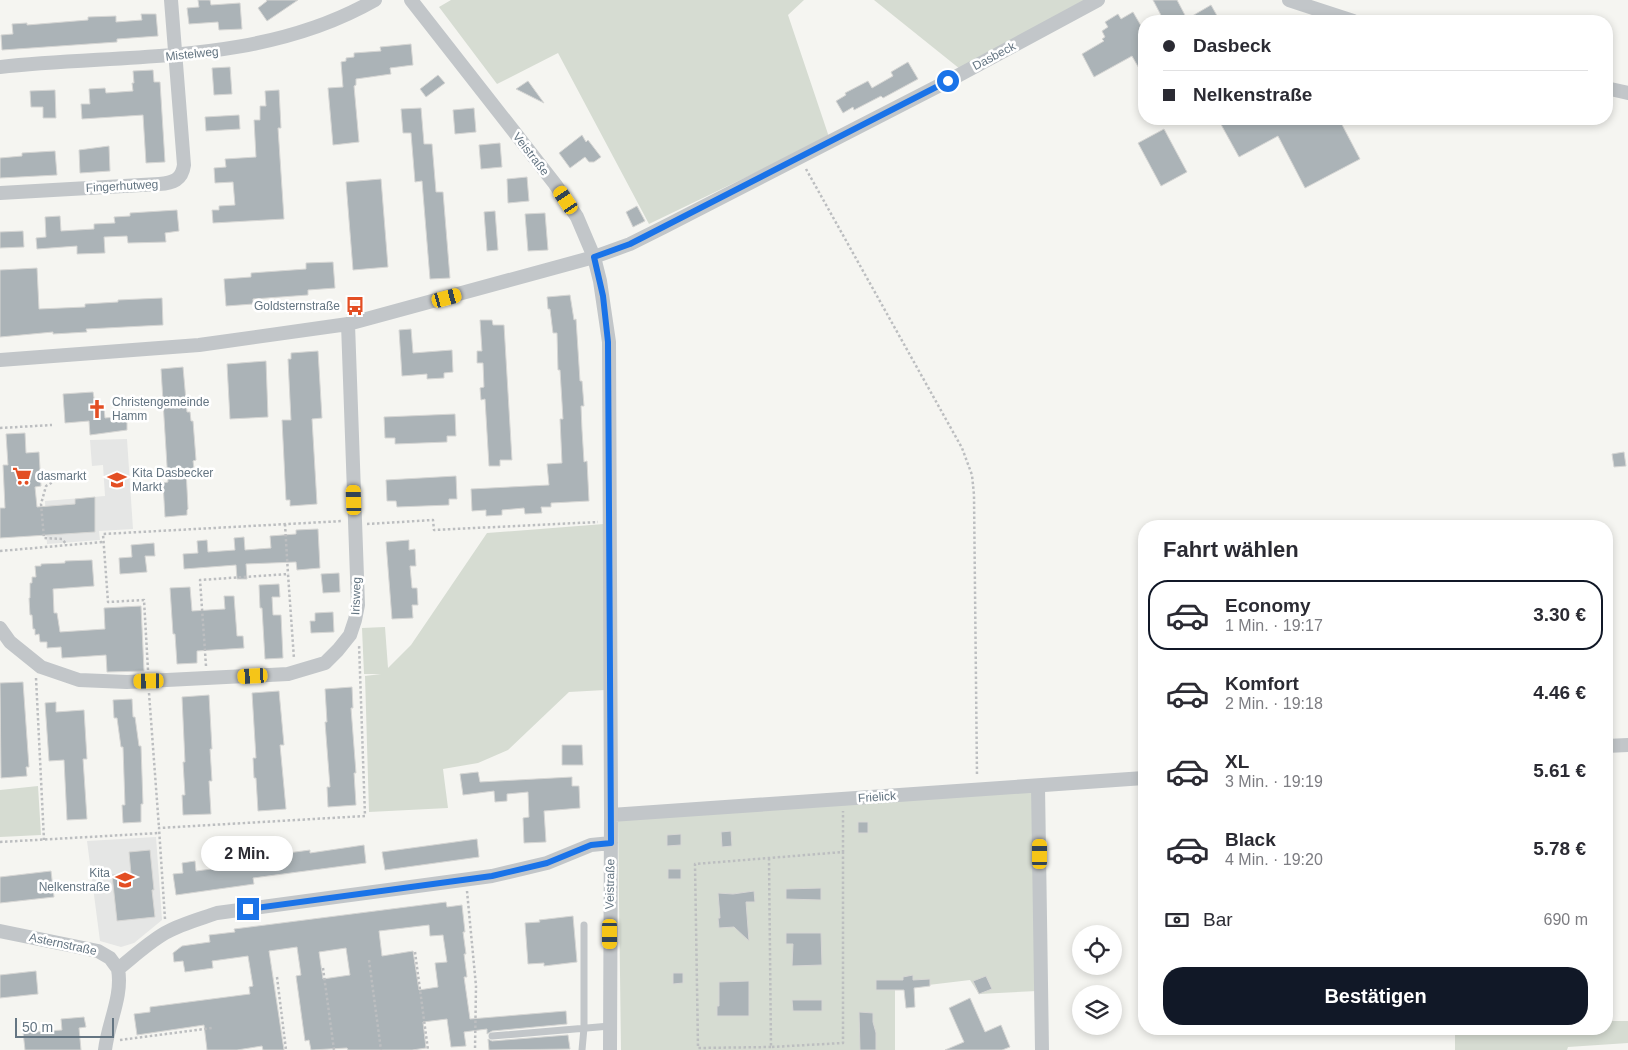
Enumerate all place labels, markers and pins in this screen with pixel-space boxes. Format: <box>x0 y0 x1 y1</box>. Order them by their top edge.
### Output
bus stop icon: Goldsternstraße <box>344 295 366 317</box>
place label: Goldsternstraße <box>254 299 340 313</box>
place label: Christengemeinde Hamm <box>112 395 210 423</box>
church icon: Christengemeinde Hamm <box>86 398 108 420</box>
supermarket icon: dasmarkt <box>11 465 33 487</box>
place label: Kita Dasbecker Markt <box>132 466 213 494</box>
place label: dasmarkt <box>37 469 87 483</box>
school or university icon: Kita Dasbecker Markt <box>106 469 128 491</box>
place label: Kita Nelkenstraße <box>39 866 110 894</box>
school or university icon: Kita Nelkenstraße <box>114 869 136 891</box>

